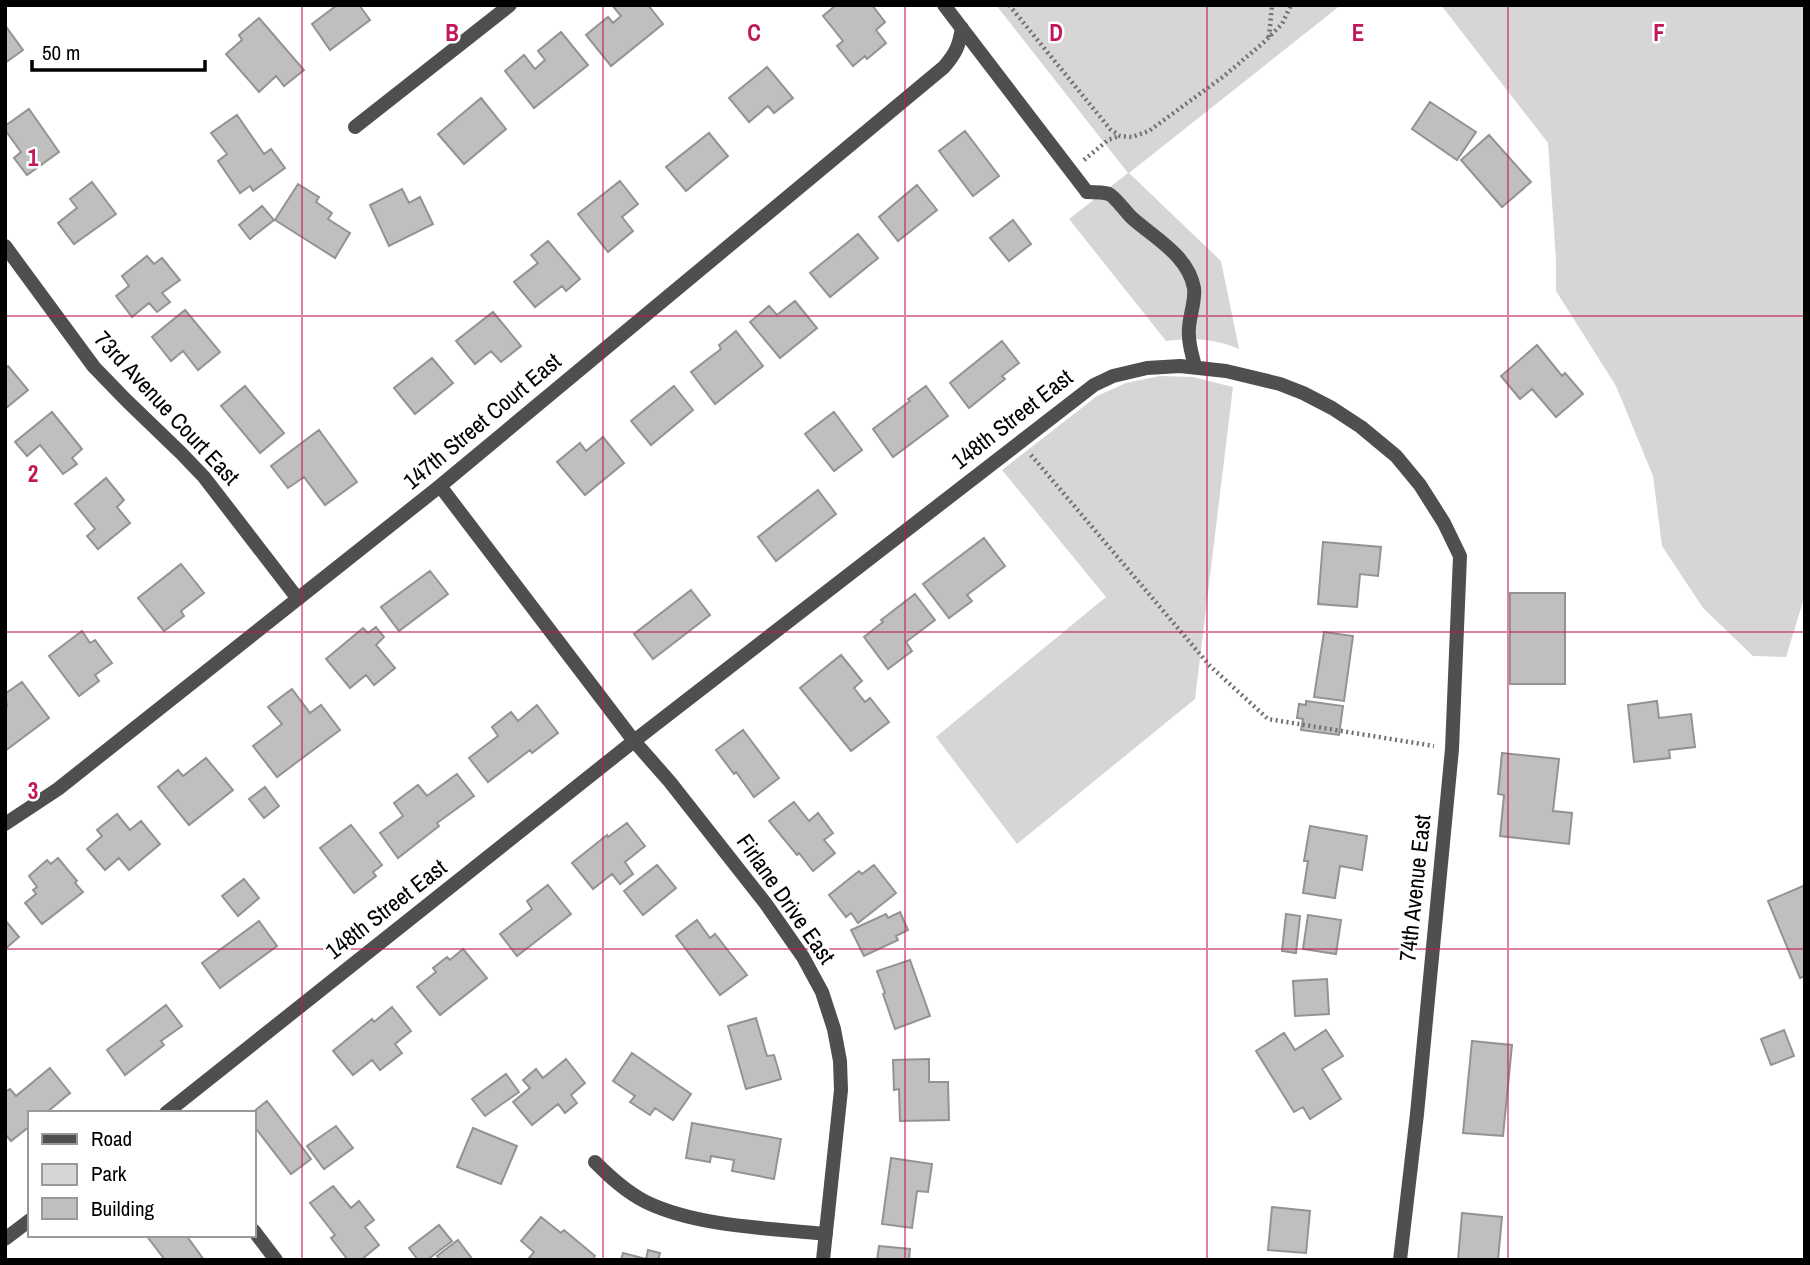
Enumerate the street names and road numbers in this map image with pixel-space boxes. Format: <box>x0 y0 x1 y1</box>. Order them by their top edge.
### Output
street label: 73rd Avenue Court East <box>88 324 247 491</box>
street label: 147th Street Court East <box>396 345 567 496</box>
street label: 148th Street East <box>945 362 1079 476</box>
street label: 74th Avenue East <box>1391 813 1438 963</box>
street label: Firlane Drive East <box>730 828 843 970</box>
street label: 148th Street East <box>319 852 453 966</box>

